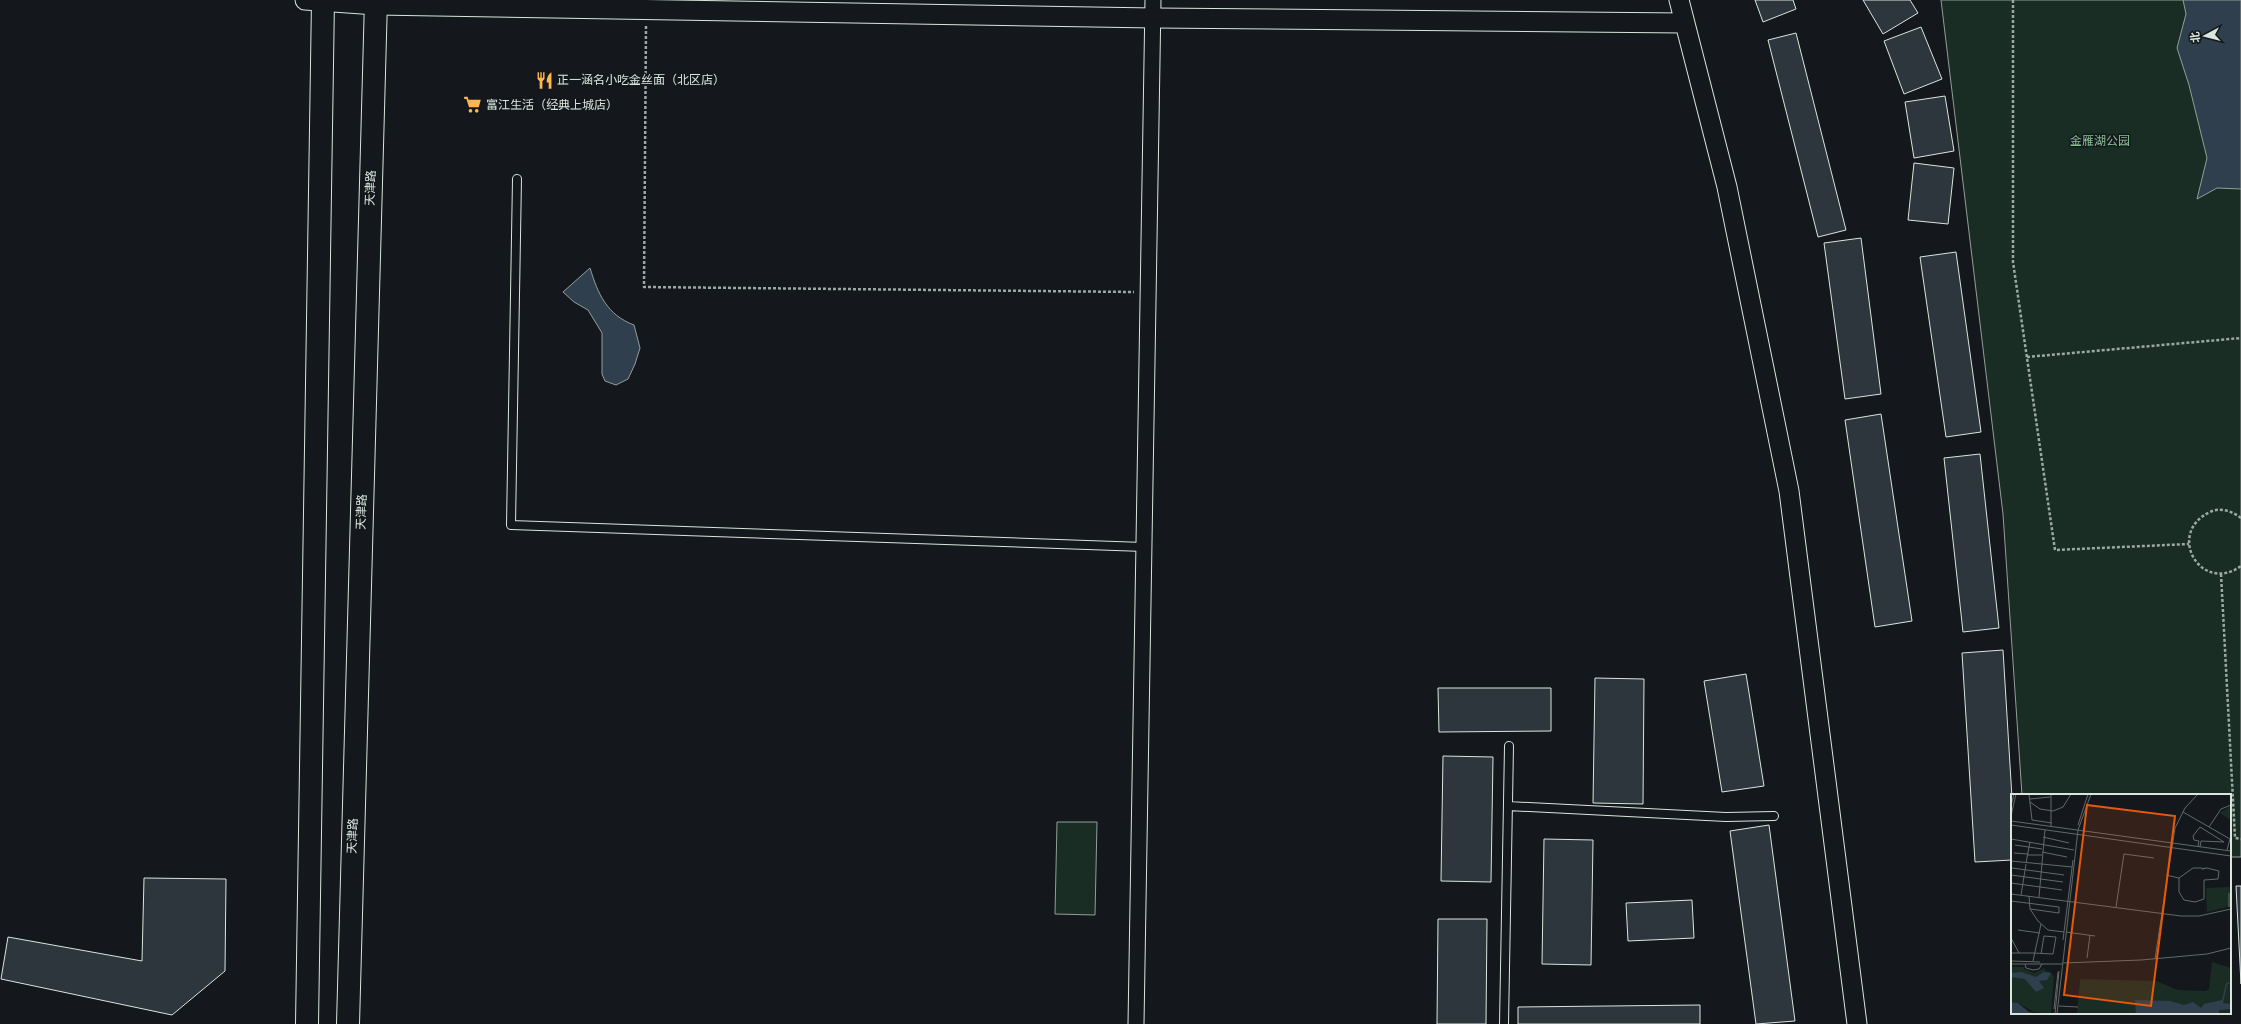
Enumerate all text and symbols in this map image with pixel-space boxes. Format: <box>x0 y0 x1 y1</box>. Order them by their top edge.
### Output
north arrow <box>2185 16 2225 56</box>
text: 北 <box>2188 31 2203 43</box>
restaurant icon: 正一涵名小吃金丝面（北区店） <box>534 70 554 90</box>
place label: 正一涵名小吃金丝面（北区店） <box>557 73 725 88</box>
supermarket icon: 富江生活（经典上城店） <box>463 95 483 115</box>
place label: 富江生活（经典上城店） <box>486 98 618 113</box>
park label: 金雁湖公园 <box>2070 134 2130 149</box>
street label: 天津路 <box>363 170 379 206</box>
street label: 天津路 <box>354 494 370 530</box>
inset map <box>2011 794 2231 1014</box>
street label: 天津路 <box>345 818 361 854</box>

